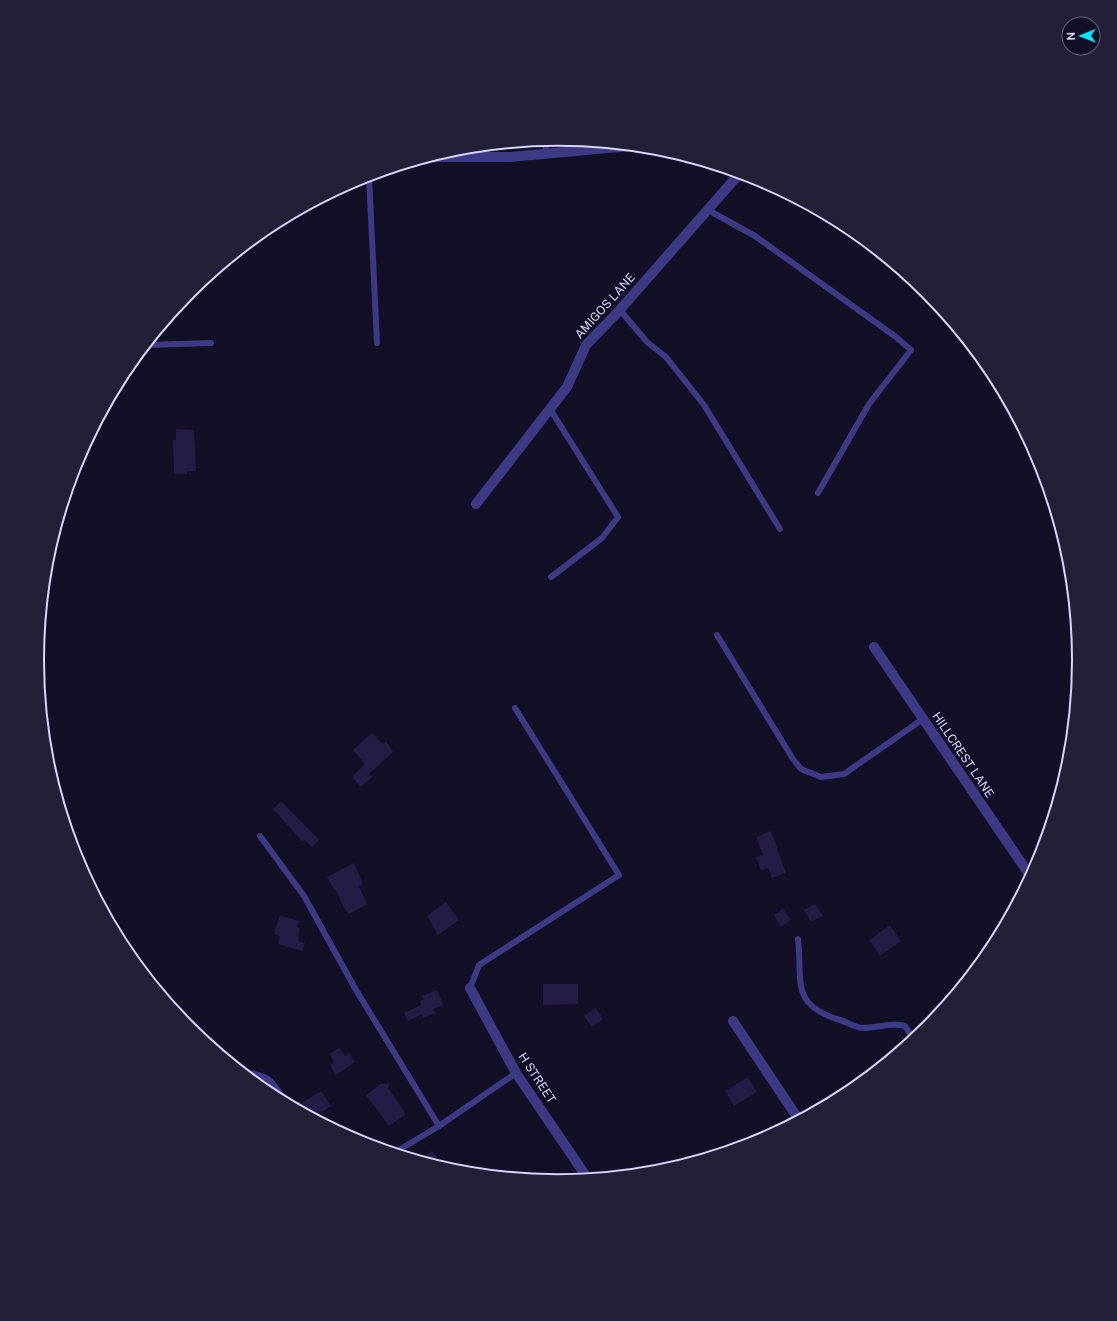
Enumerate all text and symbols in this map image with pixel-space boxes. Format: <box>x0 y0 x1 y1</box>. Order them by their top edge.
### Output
north arrow <box>1061 16 1101 56</box>
text: N <box>1065 32 1077 41</box>
street label: AMIGOS LANE <box>572 270 638 342</box>
street label: HILLCREST LANE <box>929 710 997 800</box>
street label: H STREET <box>515 1050 559 1106</box>

